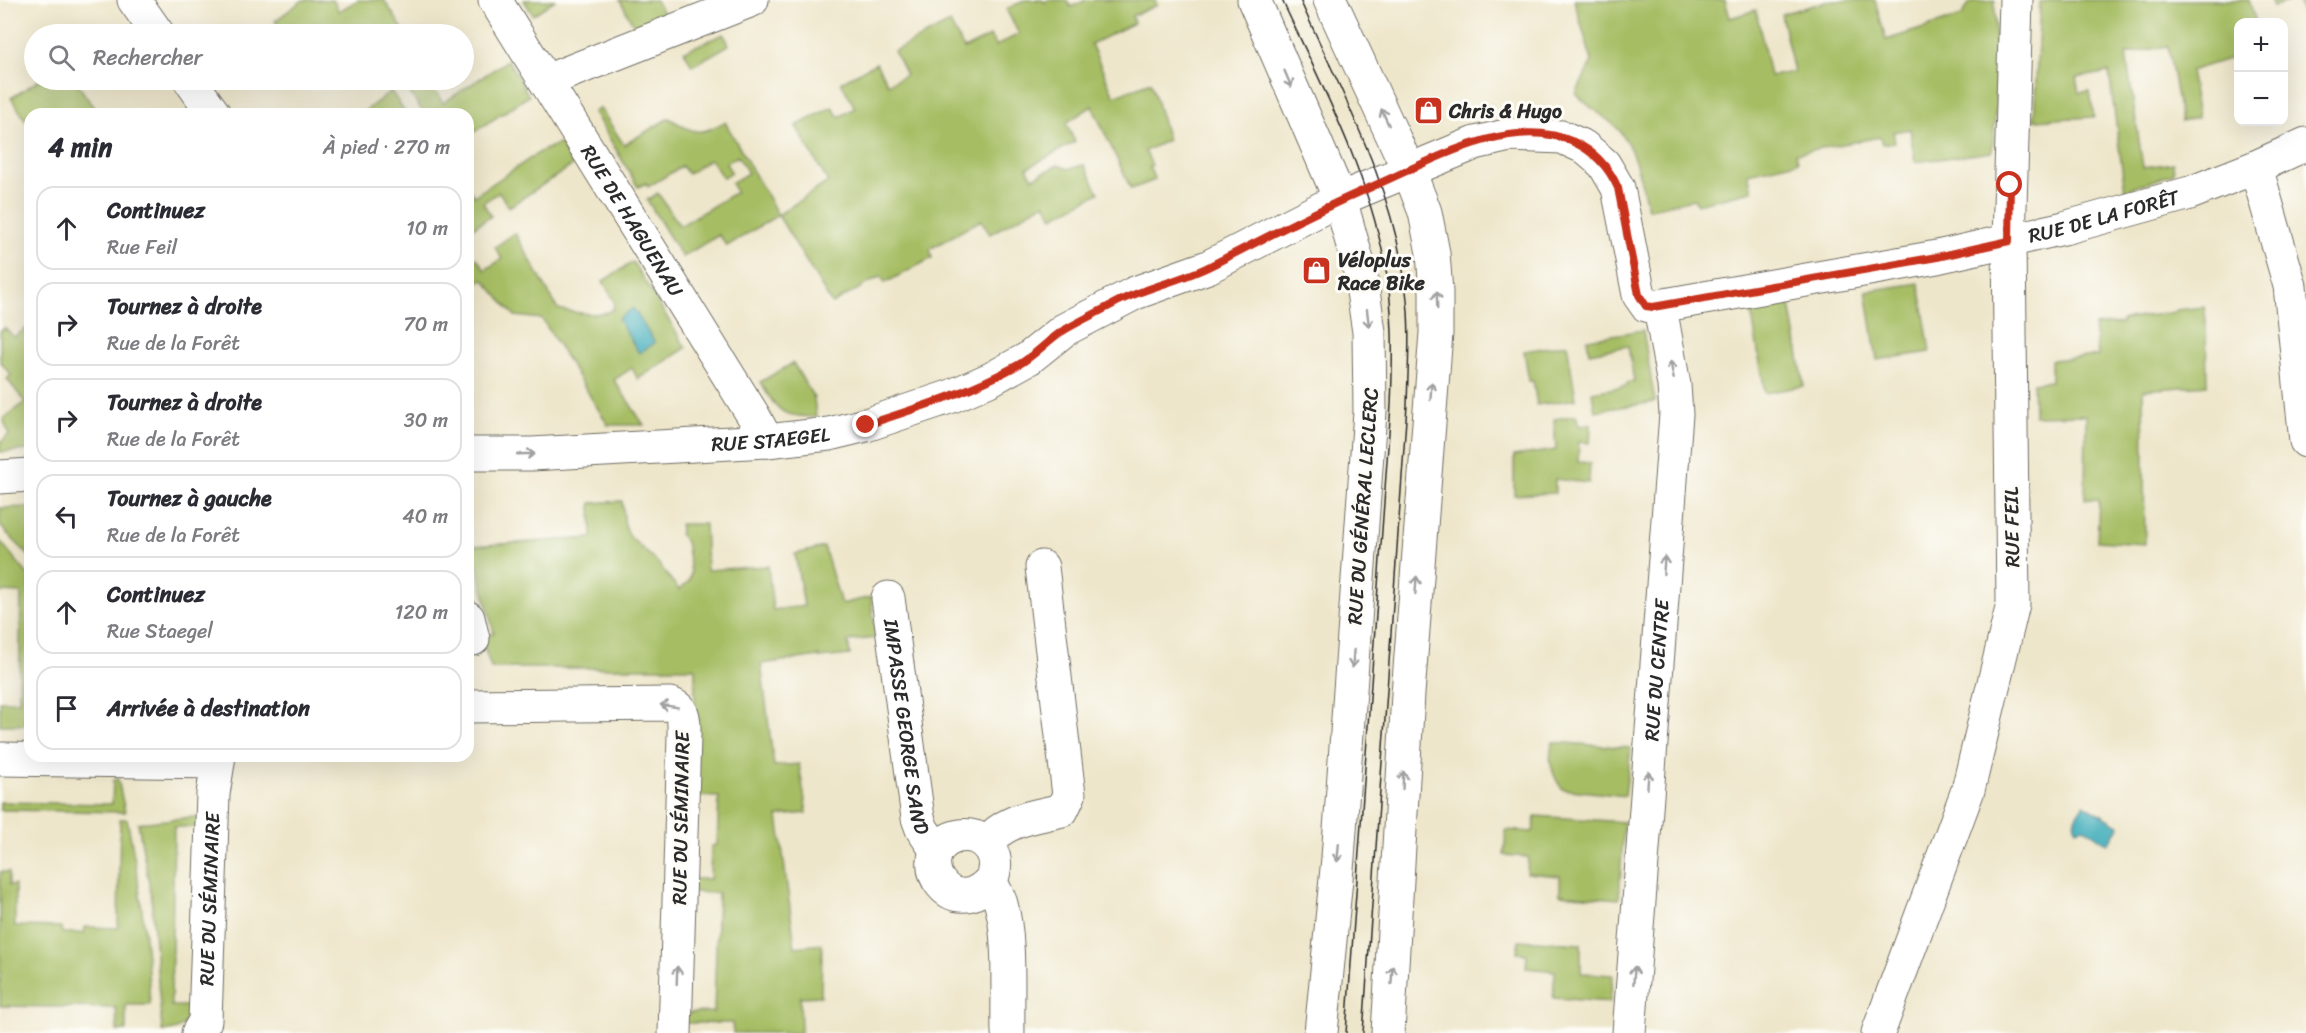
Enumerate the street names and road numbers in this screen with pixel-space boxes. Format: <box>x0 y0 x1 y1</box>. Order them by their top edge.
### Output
street label: RUE DE HAGUENAU <box>571 138 693 304</box>
street label: RUE DE LA FORÊT <box>2025 179 2184 253</box>
street label: RUE DU GÉNÉRAL LECLERC <box>1337 386 1389 626</box>
street label: RUE STAEGEL <box>710 416 832 462</box>
street label: RUE FEIL <box>1994 486 2030 568</box>
street label: RUE DU CENTRE <box>1634 596 1680 742</box>
street label: IMPASSE GEORGE SAND <box>873 616 940 840</box>
street label: RUE DU SÉMINAIRE <box>662 729 700 905</box>
street label: RUE DU SÉMINAIRE <box>189 810 230 986</box>

